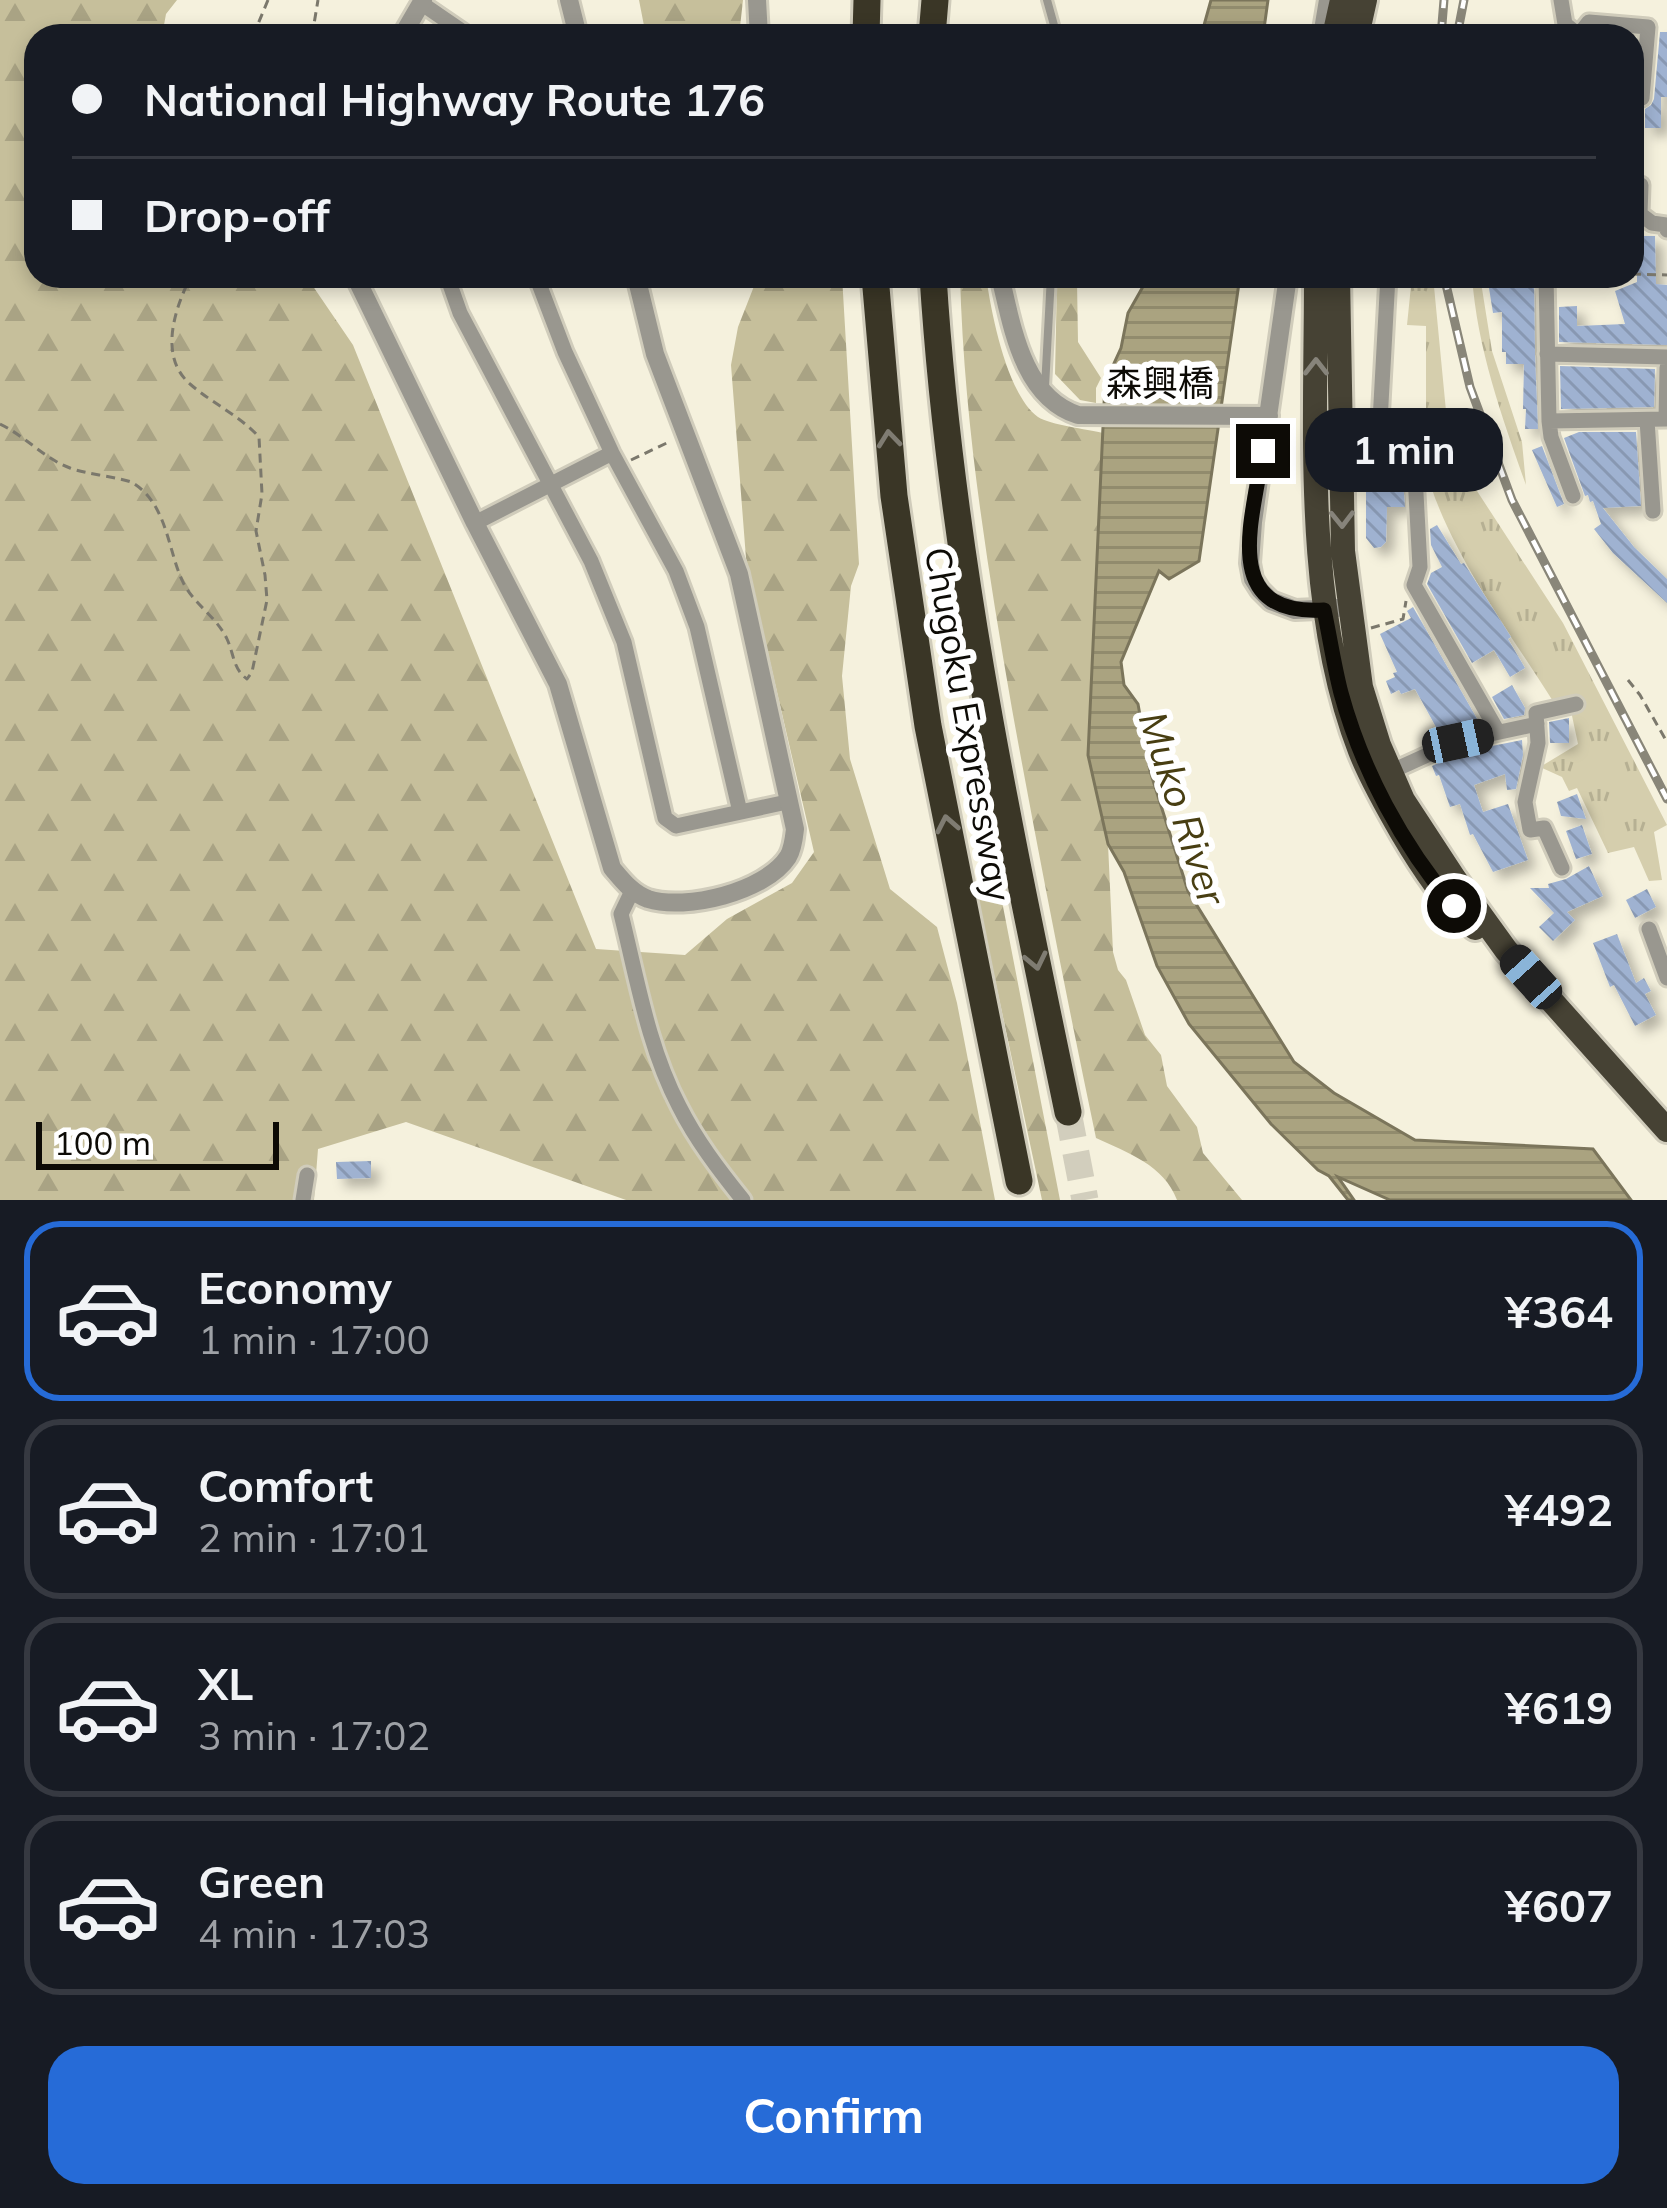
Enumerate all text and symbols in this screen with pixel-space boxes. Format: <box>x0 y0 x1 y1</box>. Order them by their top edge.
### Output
text: National Highway Route 176 <box>144 71 765 127</box>
text: Drop-off <box>144 187 330 243</box>
one-way arrow <box>1303 357 1329 375</box>
street label: 森興橋 <box>1106 360 1214 405</box>
callout: 1 min <box>1305 409 1503 493</box>
route end <box>1236 424 1290 478</box>
text: 1 min <box>1353 425 1455 474</box>
one-way arrow <box>877 429 902 448</box>
one-way arrow <box>1329 510 1355 529</box>
street label: Chugoku Expressway <box>916 543 1022 905</box>
water label: Muko River <box>1129 705 1238 912</box>
car <box>1419 716 1497 766</box>
one-way arrow <box>935 815 961 835</box>
route start <box>1427 879 1481 933</box>
car <box>1494 938 1568 1016</box>
one-way arrow <box>1023 951 1048 971</box>
scale bar <box>36 1116 279 1169</box>
text: 100 m <box>54 1122 151 1163</box>
icon: car <box>54 1257 162 1365</box>
text: Economy <box>198 1259 392 1315</box>
text: ¥364 <box>1505 1283 1613 1339</box>
text: 1 min · 17:00 <box>198 1315 430 1364</box>
icon: car <box>54 1455 162 1563</box>
text: Comfort <box>198 1457 373 1513</box>
text: ¥492 <box>1505 1481 1613 1537</box>
text: 2 min · 17:01 <box>198 1513 430 1562</box>
icon: car <box>54 1653 162 1761</box>
text: XL <box>198 1655 253 1711</box>
text: ¥619 <box>1505 1679 1613 1735</box>
text: 3 min · 17:02 <box>198 1711 430 1760</box>
icon: car <box>54 1851 162 1959</box>
text: Green <box>198 1853 325 1909</box>
text: ¥607 <box>1505 1877 1613 1933</box>
text: 4 min · 17:03 <box>198 1909 430 1958</box>
button: Confirm <box>48 2046 1619 2184</box>

